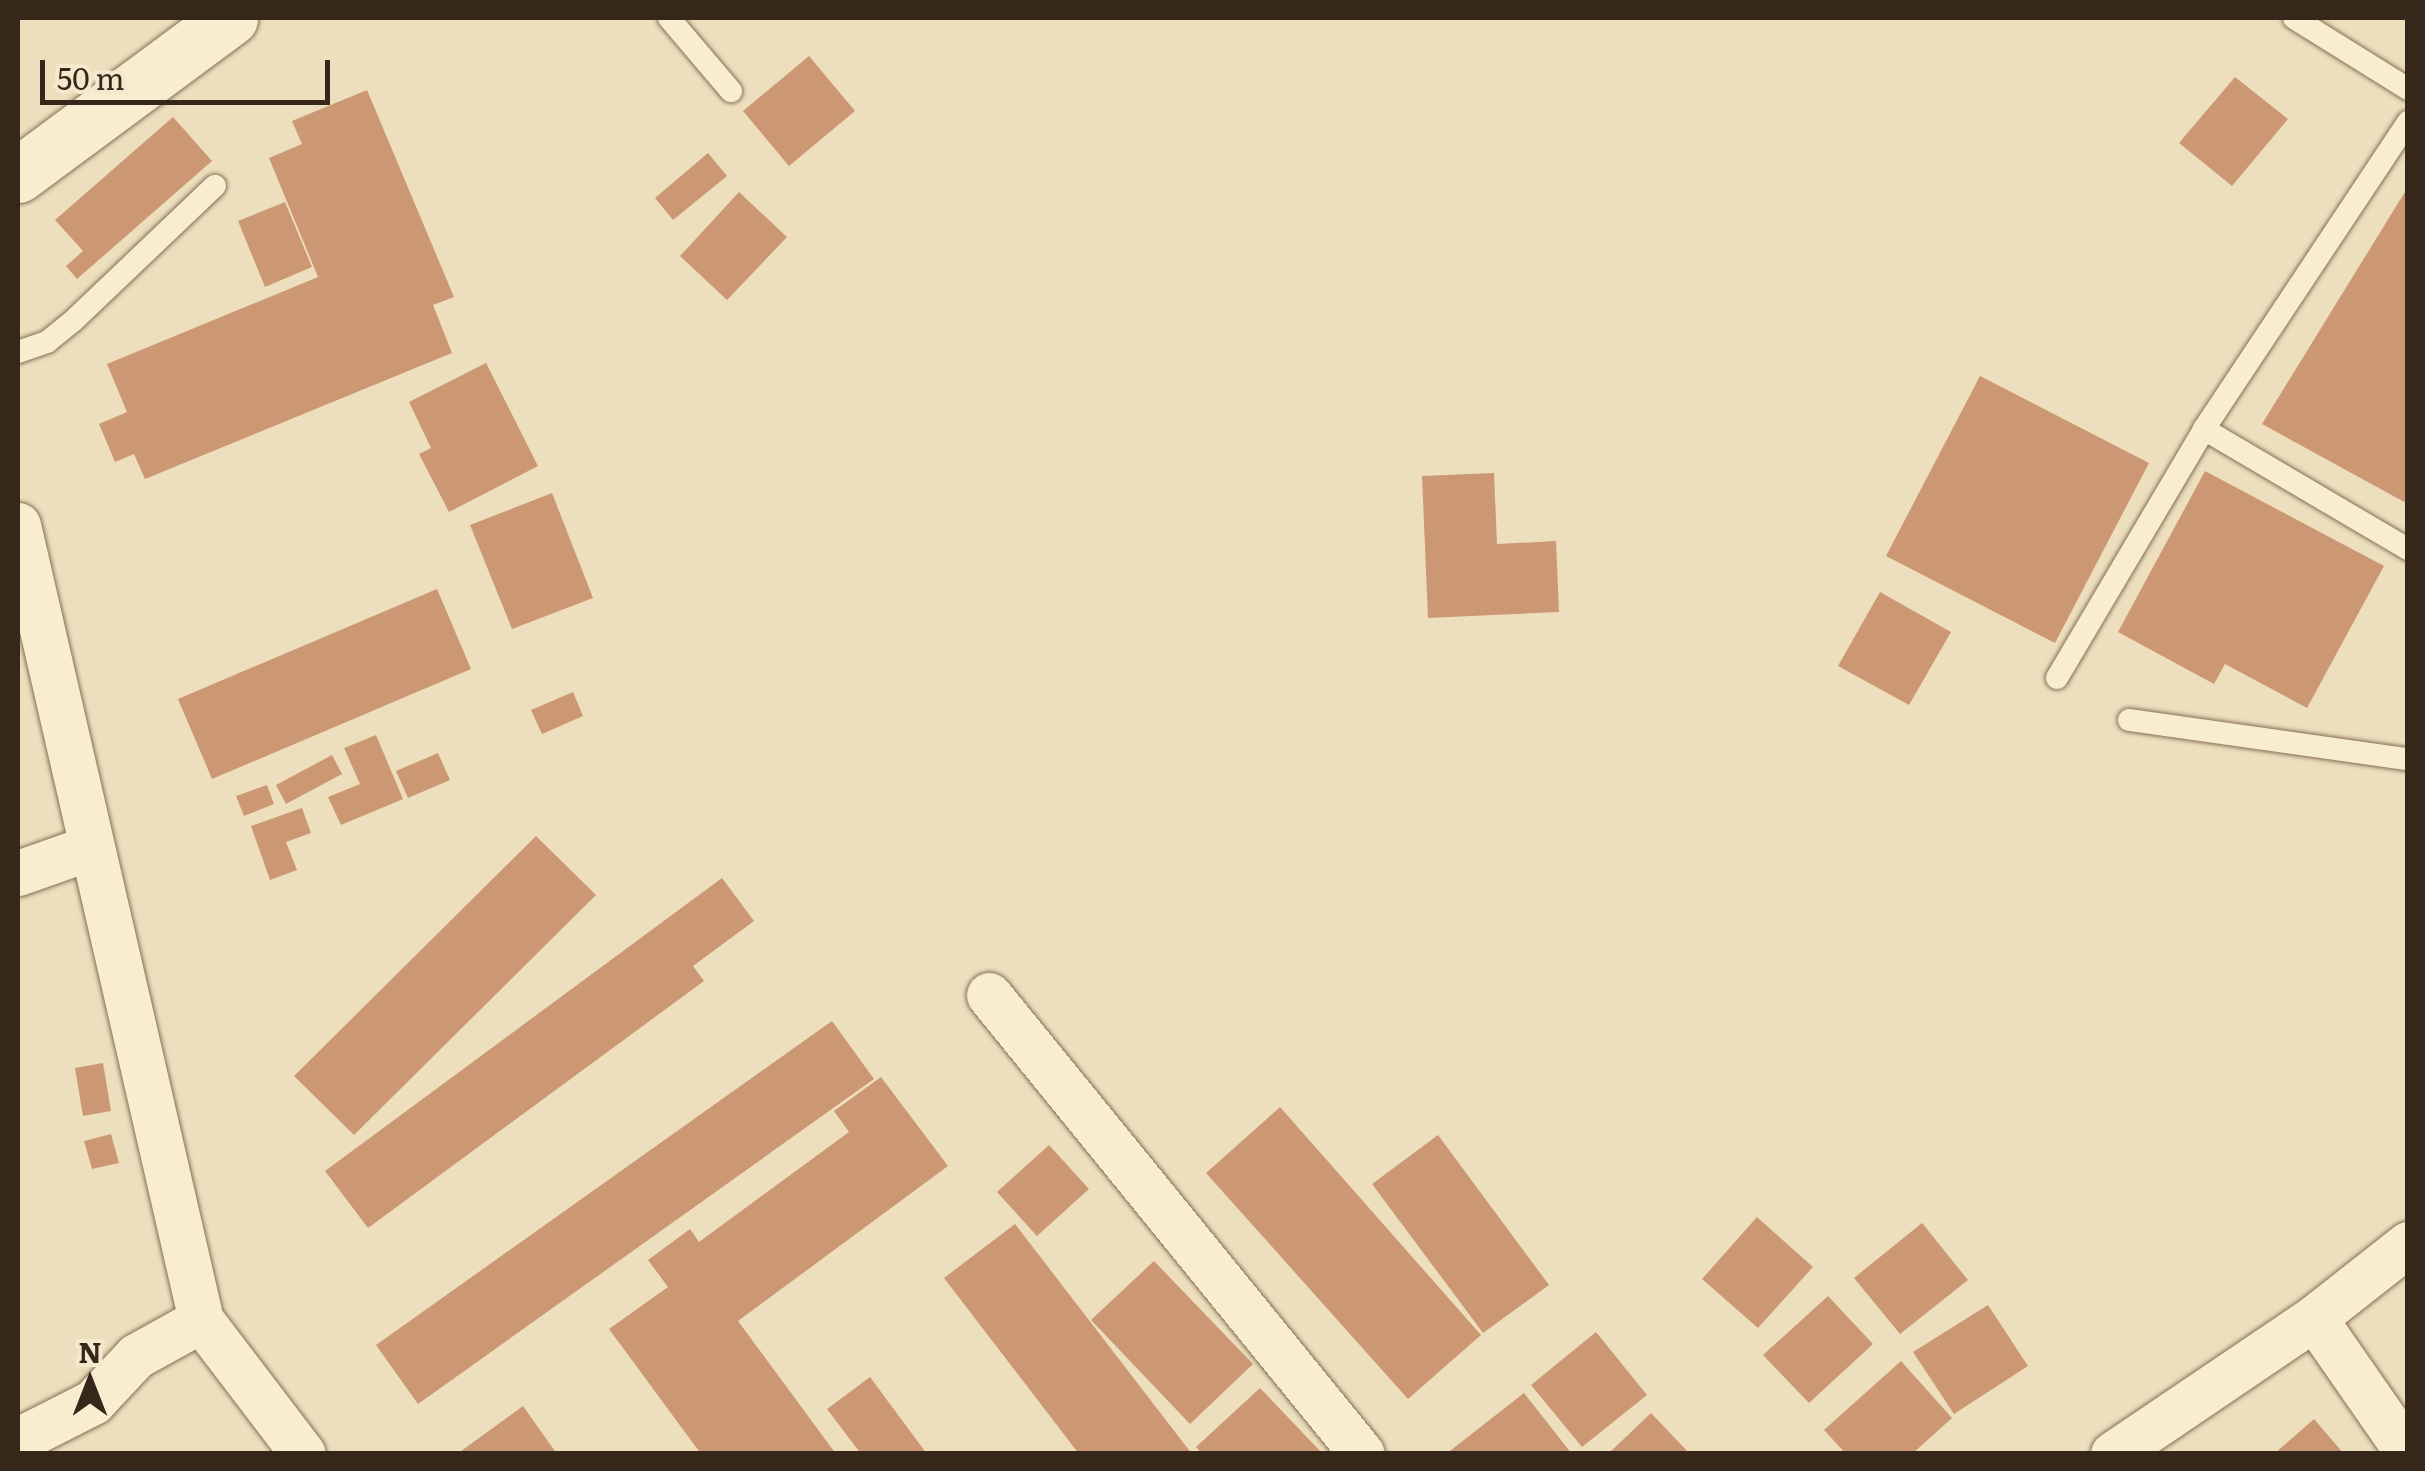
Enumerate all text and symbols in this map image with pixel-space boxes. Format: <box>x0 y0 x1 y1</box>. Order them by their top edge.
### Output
scale bar <box>45 40 335 102</box>
text: 50 m <box>57 55 125 99</box>
text: N <box>78 1330 102 1372</box>
north arrow <box>40 1331 140 1431</box>

